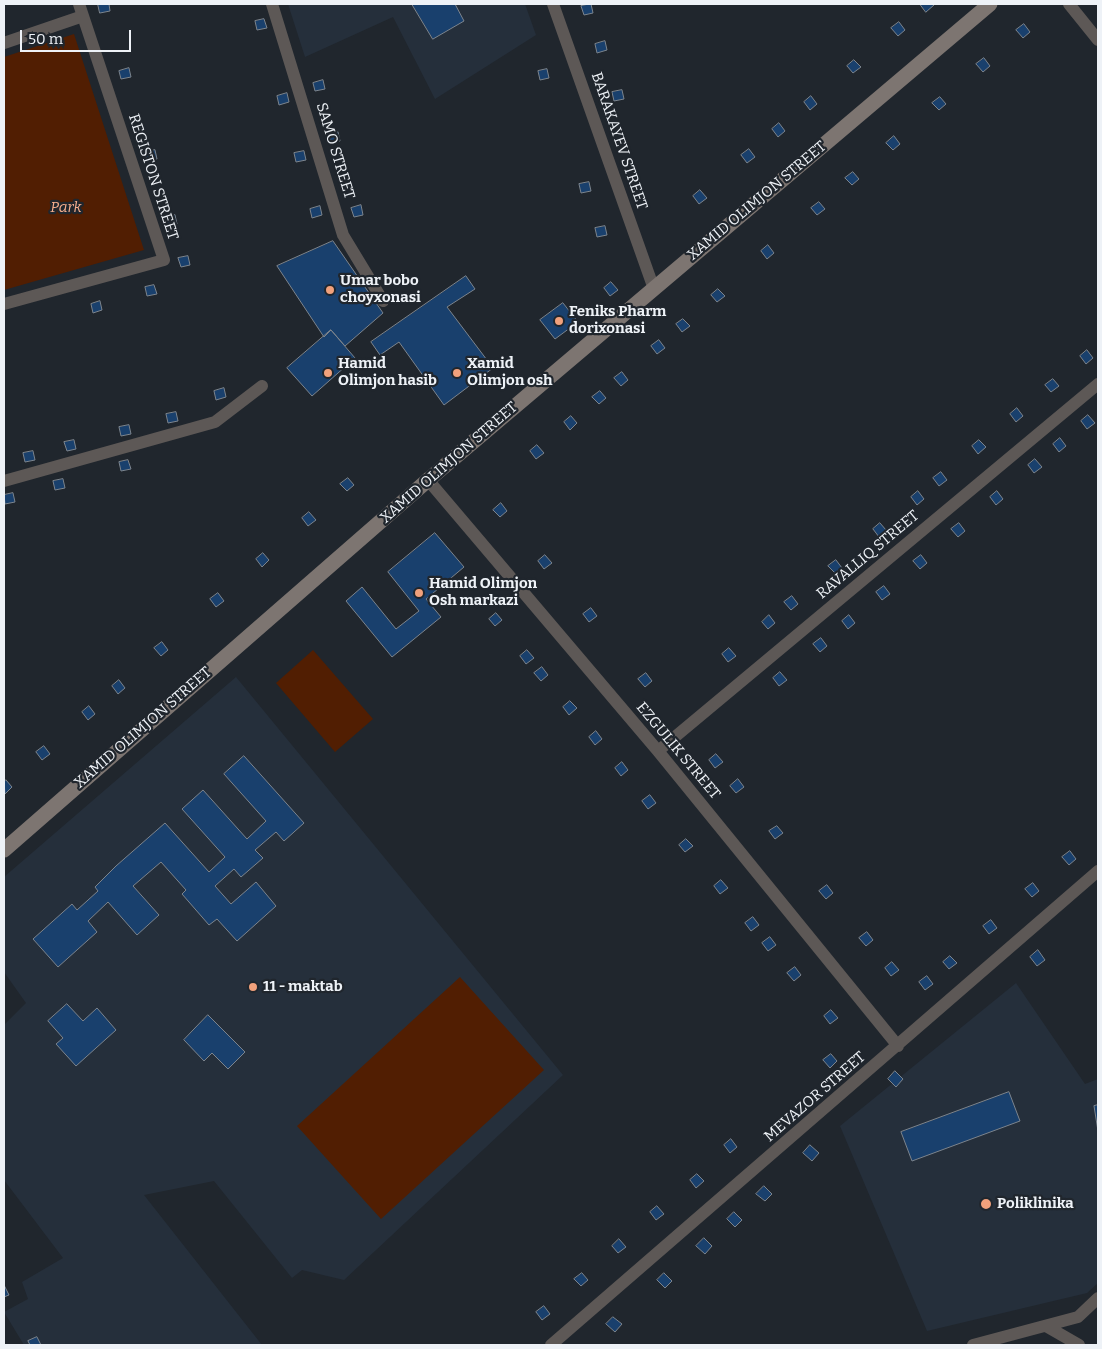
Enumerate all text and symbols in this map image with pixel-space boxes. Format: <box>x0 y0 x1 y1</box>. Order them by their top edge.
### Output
scale bar <box>22 20 134 52</box>
text: 50 m <box>28 30 63 48</box>
street label: BARAKAYEV STREET <box>587 70 651 212</box>
street label: SAMO STREET <box>312 101 358 201</box>
street label: REGISTON STREET <box>124 112 182 242</box>
street label: XAMID OLIMJON STREET <box>684 138 830 264</box>
park label: Park <box>50 199 82 217</box>
place label: Umar bobo choyxonasi <box>340 272 421 307</box>
marker: Umar bobo choyxonasi <box>324 284 336 296</box>
place label: Feniks Pharm dorixonasi <box>569 303 666 338</box>
marker: Feniks Pharm dorixonasi <box>553 315 565 327</box>
place label: Hamid Olimjon hasib <box>338 355 437 390</box>
place label: Xamid Olimjon osh <box>467 355 553 390</box>
marker: Hamid Olimjon hasib <box>322 367 334 379</box>
marker: Xamid Olimjon osh <box>451 367 463 379</box>
street label: XAMID OLIMJON STREET <box>377 399 521 527</box>
street label: RAVALLIQ STREET <box>813 507 923 603</box>
place label: Hamid Olimjon Osh markazi <box>429 575 537 610</box>
marker: Hamid Olimjon Osh markazi <box>413 587 425 599</box>
street label: XAMID OLIMJON STREET <box>71 664 215 792</box>
street label: EZGULIK STREET <box>632 699 724 803</box>
place label: 11 - maktab <box>263 978 343 996</box>
marker: 11 - maktab <box>247 981 259 993</box>
street label: MEVAZOR STREET <box>761 1048 869 1146</box>
place label: Poliklinika <box>997 1195 1074 1213</box>
marker: Poliklinika <box>979 1197 993 1211</box>

